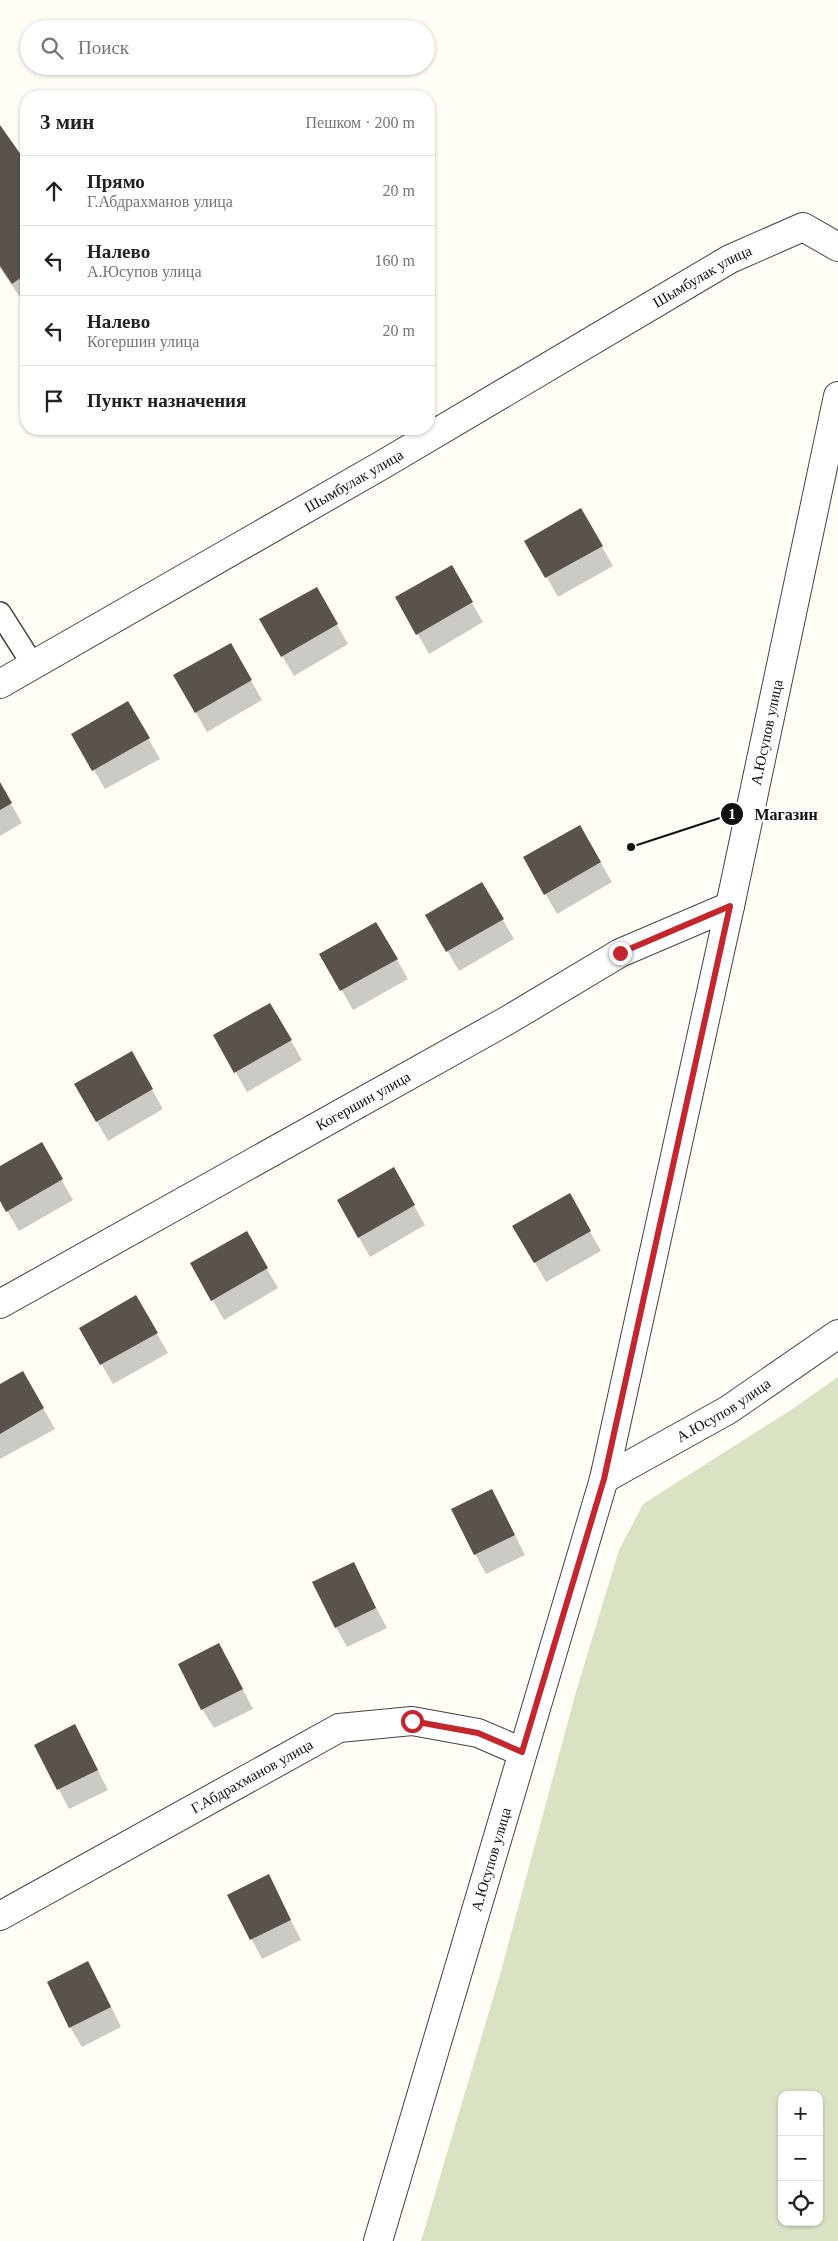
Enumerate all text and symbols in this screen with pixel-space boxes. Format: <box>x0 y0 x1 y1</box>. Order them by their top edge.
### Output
search box <box>20 20 435 75</box>
icon: search <box>38 34 66 62</box>
text: Поиск <box>78 37 129 58</box>
text: 3 мин <box>40 110 94 134</box>
text: Пешком · 200 m <box>305 114 415 131</box>
text: Прямо <box>87 171 145 192</box>
icon: ahead <box>40 177 68 205</box>
text: 20 m <box>383 182 415 199</box>
text: Г.Абдрахманов улица <box>87 193 233 210</box>
text: Налево <box>87 241 150 262</box>
street label: Шымбулак улица <box>650 242 754 311</box>
icon: left <box>40 247 68 275</box>
text: 160 m <box>375 252 415 269</box>
text: А.Юсупов улица <box>87 263 202 280</box>
text: Налево <box>87 311 150 332</box>
icon: left <box>40 317 68 345</box>
text: 20 m <box>383 322 415 339</box>
text: Когершин улица <box>87 333 199 350</box>
icon: arrive <box>40 387 68 415</box>
text: Пункт назначения <box>87 390 246 411</box>
street label: Шымбулак улица <box>302 446 406 516</box>
street label: А.Юсупов улица <box>748 678 786 787</box>
callout: Магазин <box>719 799 828 830</box>
text: 1 <box>728 806 736 822</box>
text: Магазин <box>754 806 818 823</box>
route end <box>609 942 632 965</box>
street label: Когершин улица <box>313 1068 413 1134</box>
street label: А.Юсупов улица <box>674 1375 774 1445</box>
route start <box>401 1710 424 1733</box>
street label: Г.Абдрахманов улица <box>188 1736 316 1817</box>
street label: А.Юсупов улица <box>468 1805 514 1913</box>
map controls <box>778 2091 823 2226</box>
button: + <box>778 2091 823 2136</box>
button: − <box>778 2136 823 2181</box>
button: locate <box>778 2181 823 2226</box>

